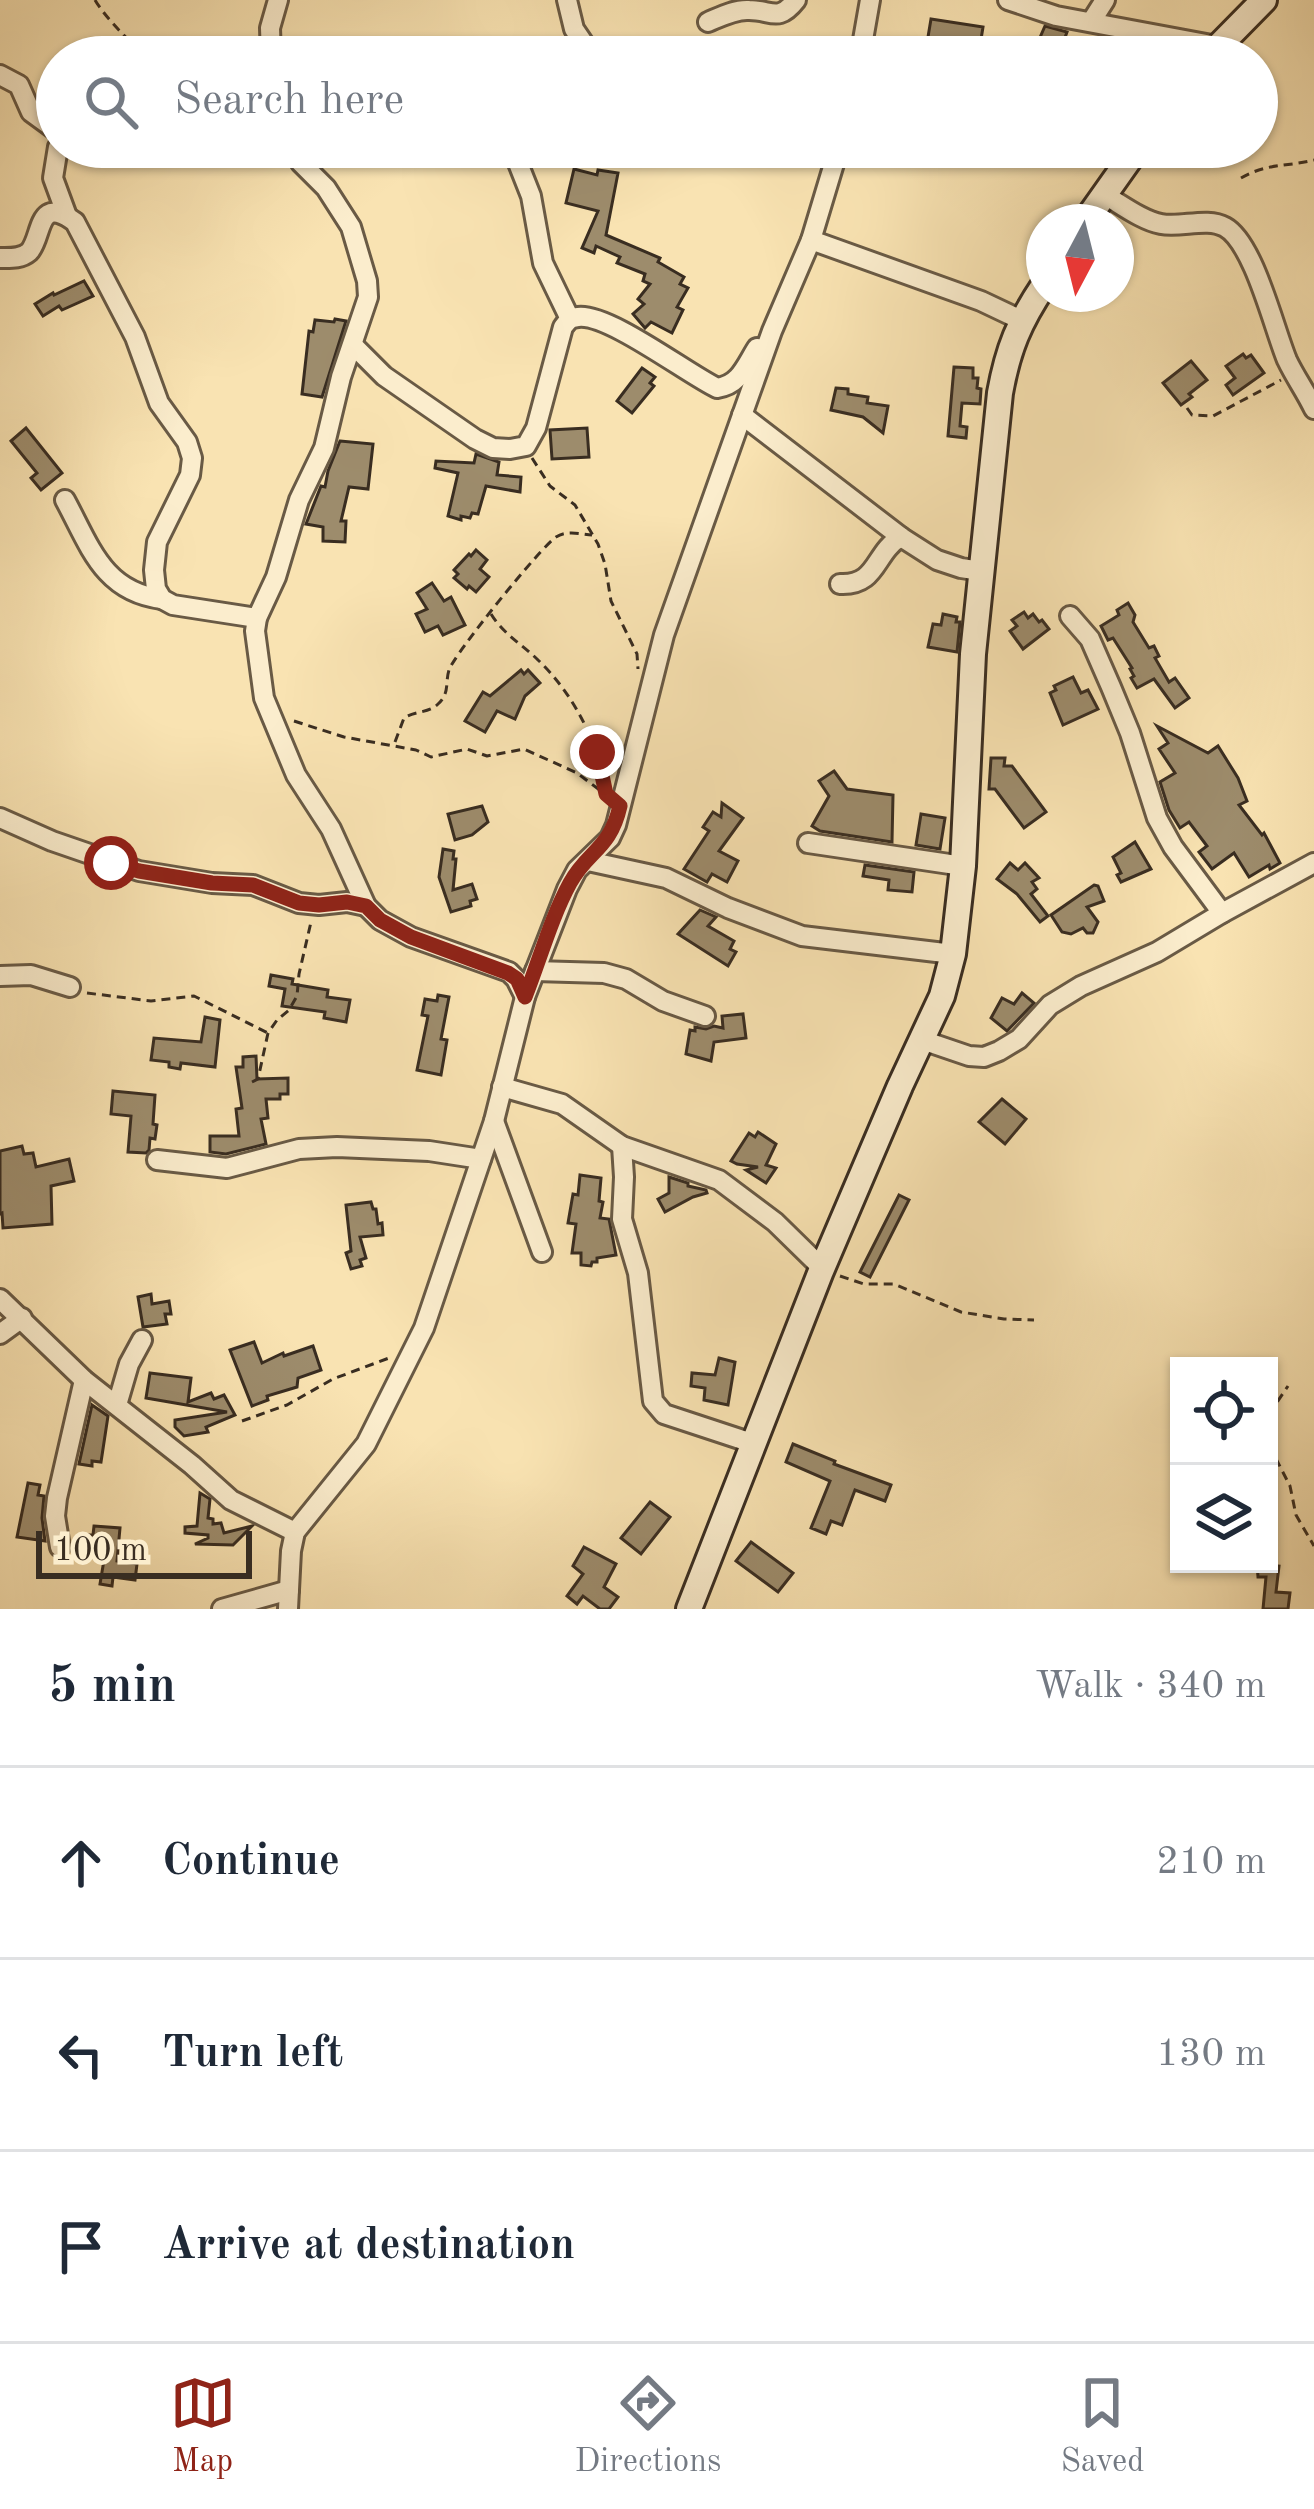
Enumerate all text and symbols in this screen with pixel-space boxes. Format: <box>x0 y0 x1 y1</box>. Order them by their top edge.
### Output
search box <box>36 36 1278 168</box>
icon: search <box>78 69 144 135</box>
text: Search here <box>174 79 404 124</box>
north arrow <box>1026 204 1134 312</box>
route end <box>570 725 624 779</box>
route start <box>84 836 138 890</box>
map controls <box>1170 1357 1278 1573</box>
button: locate <box>1170 1357 1278 1465</box>
button: layers <box>1170 1465 1278 1573</box>
scale bar <box>36 1525 252 1578</box>
text: 100 m <box>54 1535 147 1568</box>
text: 5 min <box>48 1662 176 1713</box>
text: Walk · 340 m <box>1035 1667 1266 1706</box>
icon: ahead <box>48 1830 114 1896</box>
text: Continue <box>162 1840 340 1885</box>
text: 210 m <box>1156 1843 1266 1882</box>
icon: left <box>48 2022 114 2088</box>
text: Turn left <box>162 2032 343 2077</box>
text: 130 m <box>1156 2035 1266 2074</box>
icon: arrive <box>48 2214 114 2280</box>
text: Arrive at destination <box>162 2224 575 2269</box>
tab: Map <box>170 2370 236 2483</box>
tab: Directions <box>575 2370 721 2483</box>
tab: Saved <box>1060 2370 1144 2483</box>

